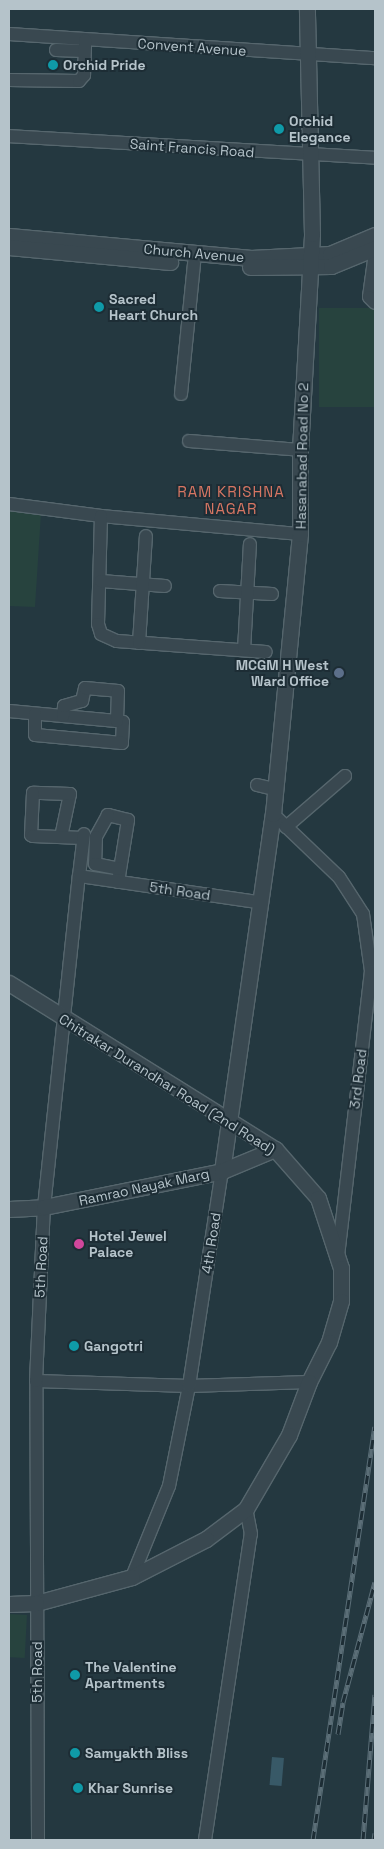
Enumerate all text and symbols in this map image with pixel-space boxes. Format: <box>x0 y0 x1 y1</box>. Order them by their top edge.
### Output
street label: Convent Avenue <box>137 35 247 59</box>
place label: Orchid Pride <box>63 57 146 73</box>
marker: Orchid Pride <box>47 59 59 71</box>
place label: Orchid Elegance <box>289 113 350 146</box>
marker: Orchid Elegance <box>273 123 285 135</box>
street label: Saint Francis Road <box>129 135 255 161</box>
street label: Church Avenue <box>143 240 245 266</box>
place label: Sacred Heart Church <box>109 291 198 324</box>
marker: Sacred Heart Church <box>93 301 105 313</box>
street label: Hasanabad Road No 2 <box>292 383 312 529</box>
district label: RAM KRISHNA NAGAR <box>176 482 286 517</box>
place label: MCGM H West Ward Office <box>236 657 329 690</box>
marker: MCGM H West Ward Office <box>333 667 345 679</box>
street label: 5th Road <box>148 878 212 904</box>
street label: Chitrakar Durandhar Road (2nd Road) <box>56 1010 278 1158</box>
street label: 3rd Road <box>346 1048 370 1110</box>
street label: Ramrao Nayak Marg <box>77 1165 211 1209</box>
street label: 4th Road <box>198 1211 224 1275</box>
place label: Hotel Jewel Palace <box>89 1228 167 1260</box>
street label: 5th Road <box>31 1236 51 1298</box>
marker: Hotel Jewel Palace <box>73 1238 85 1250</box>
place label: Gangotri <box>84 1338 143 1354</box>
marker: Gangotri <box>68 1340 80 1352</box>
street label: 5th Road <box>29 1641 45 1703</box>
place label: The Valentine Apartments <box>85 1659 177 1691</box>
marker: The Valentine Apartments <box>69 1669 81 1681</box>
place label: Samyakth Bliss <box>85 1745 188 1761</box>
marker: Samyakth Bliss <box>69 1747 81 1759</box>
place label: Khar Sunrise <box>88 1780 173 1796</box>
marker: Khar Sunrise <box>72 1782 84 1794</box>

